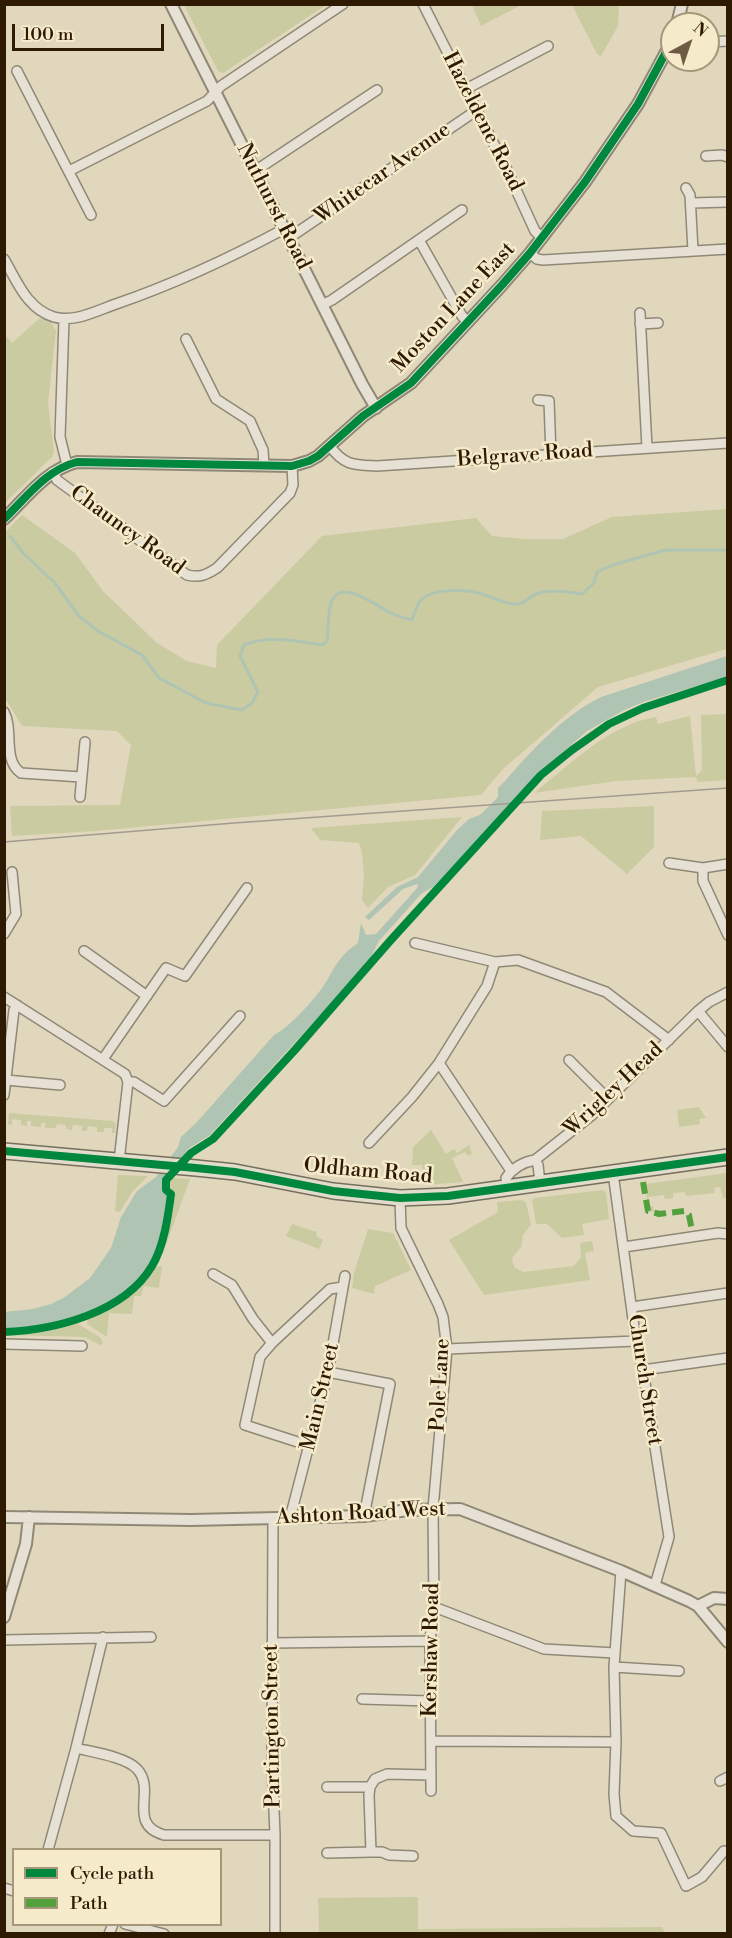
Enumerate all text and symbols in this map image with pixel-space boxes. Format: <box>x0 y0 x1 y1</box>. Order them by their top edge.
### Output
scale bar <box>15 12 166 50</box>
north arrow <box>660 12 720 72</box>
text: N <box>689 18 712 41</box>
text: 100 m <box>23 23 74 46</box>
street label: Hazeldene Road <box>436 48 528 196</box>
street label: Whitecar Avenue <box>310 118 456 230</box>
street label: Nuthurst Road <box>230 140 316 274</box>
street label: Moston Lane East <box>387 237 521 379</box>
street label: Belgrave Road <box>456 439 594 473</box>
street label: Chauncy Road <box>65 481 189 581</box>
street label: Wrigley Head <box>559 1038 669 1142</box>
street label: Oldham Road <box>303 1154 433 1190</box>
street label: Church Street <box>621 1313 667 1447</box>
street label: Pole Lane <box>426 1338 456 1432</box>
street label: Main Street <box>296 1341 346 1453</box>
street label: Ashton Road West <box>275 1497 447 1531</box>
street label: Kershaw Road <box>418 1582 446 1718</box>
street label: Partington Street <box>259 1644 287 1808</box>
legend <box>12 1848 222 1926</box>
text: Cycle path <box>70 1862 154 1885</box>
text: Path <box>70 1892 108 1915</box>

